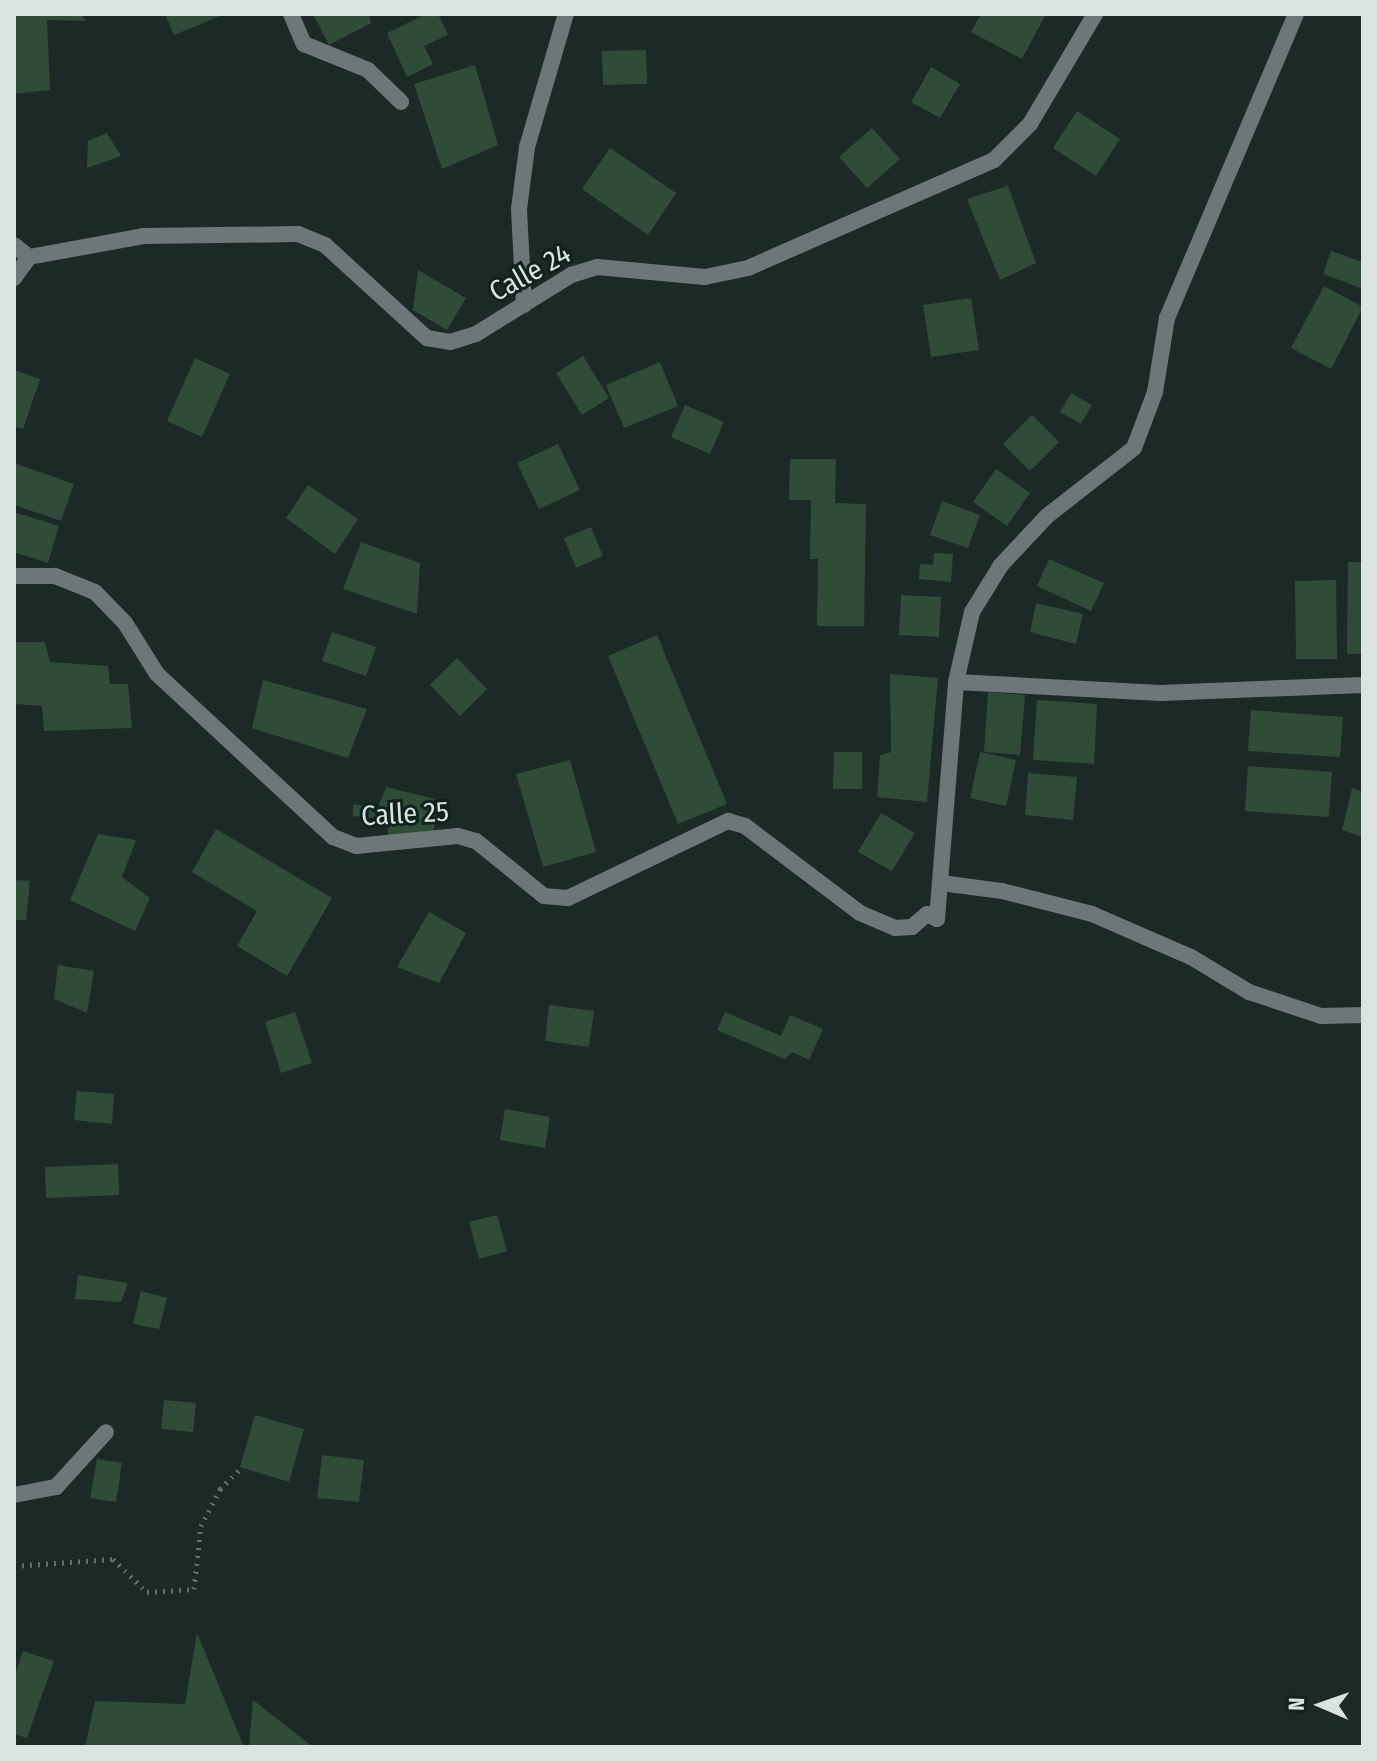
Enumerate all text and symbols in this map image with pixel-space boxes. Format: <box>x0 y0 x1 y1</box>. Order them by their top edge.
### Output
street label: Calle 24 <box>483 237 577 309</box>
street label: Calle 25 <box>360 795 450 833</box>
north arrow <box>1281 1665 1361 1745</box>
text: N <box>1283 1697 1310 1711</box>

